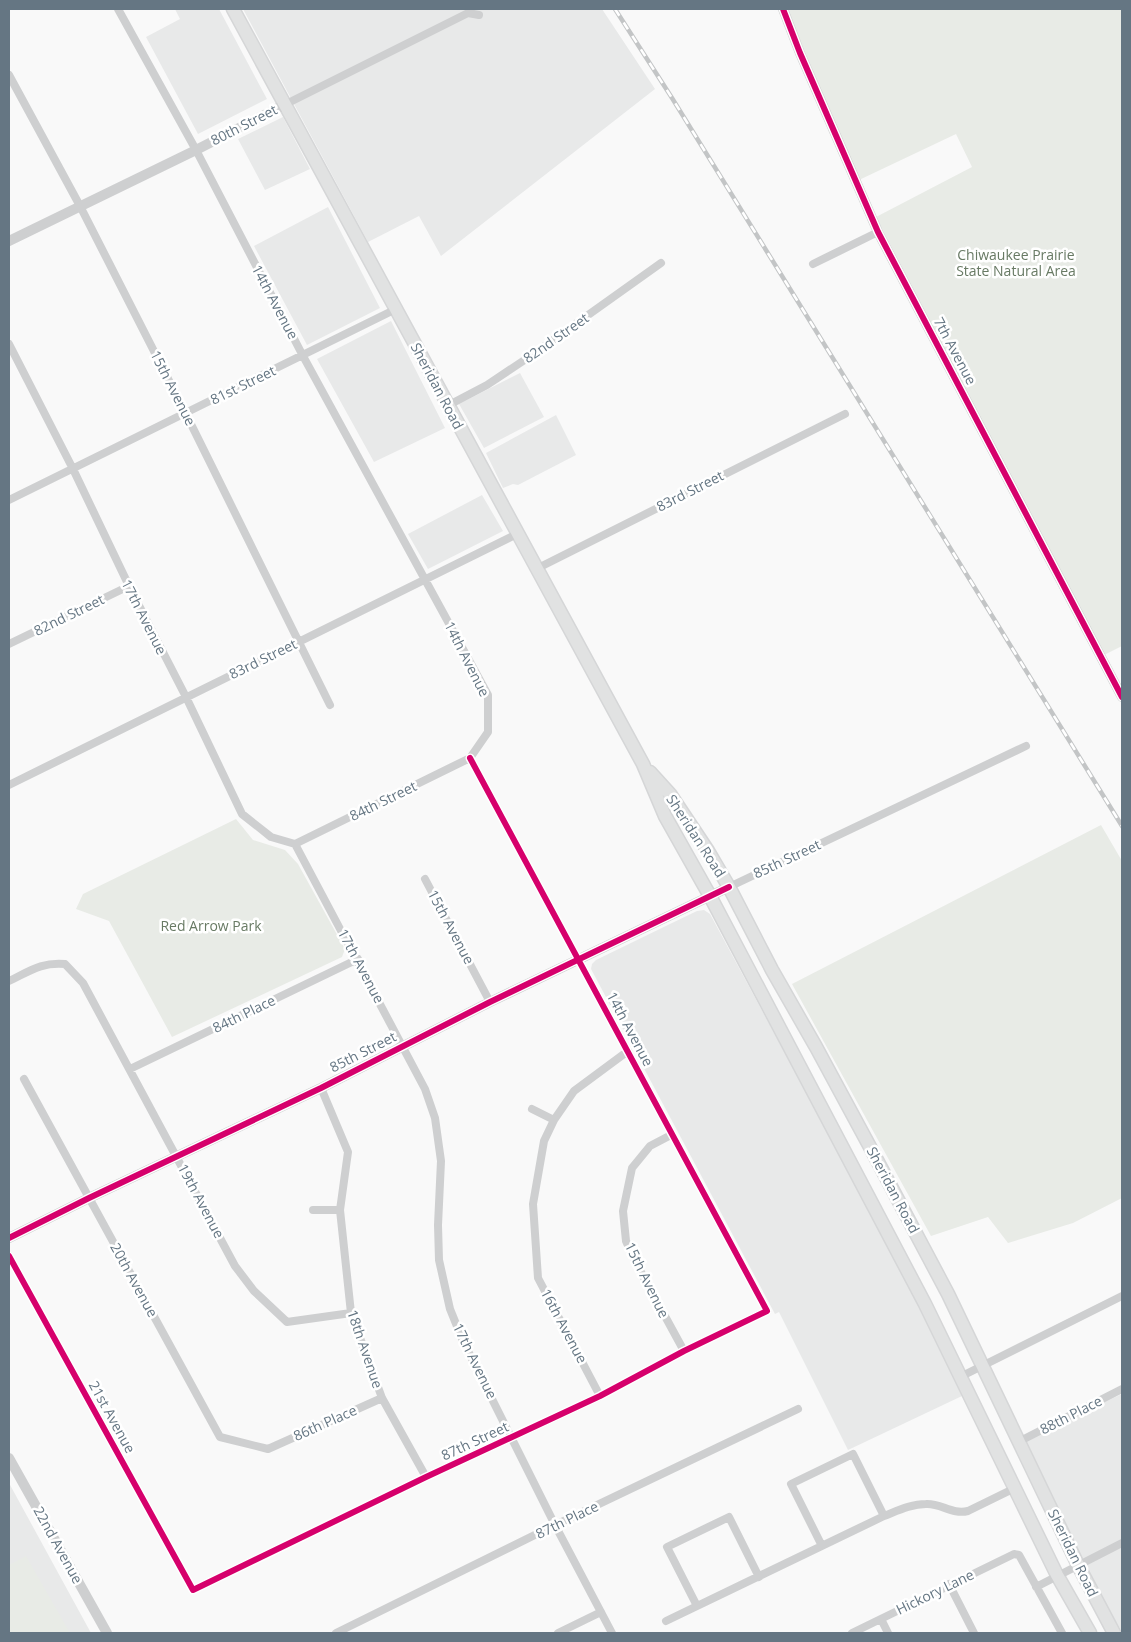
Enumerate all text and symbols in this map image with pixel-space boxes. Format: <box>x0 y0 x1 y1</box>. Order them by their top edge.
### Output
street label: 80th Street <box>207 100 280 149</box>
park label: Chiwaukee Prairie State Natural Area <box>956 245 1076 280</box>
street label: 14th Avenue <box>248 261 303 343</box>
street label: 82nd Street <box>519 308 592 367</box>
street label: 7th Avenue <box>930 314 981 388</box>
street label: Sheridan Road <box>407 339 468 432</box>
street label: 15th Avenue <box>146 347 201 429</box>
street label: 81st Street <box>207 361 279 409</box>
street label: 83rd Street <box>653 466 727 516</box>
street label: 17th Avenue <box>117 576 172 658</box>
street label: 82nd Street <box>31 589 107 640</box>
street label: 14th Avenue <box>440 618 495 700</box>
street label: 83rd Street <box>226 634 300 683</box>
street label: 84th Street <box>346 776 419 825</box>
street label: Sheridan Road <box>662 791 730 881</box>
street label: 85th Street <box>750 835 824 882</box>
street label: 15th Avenue <box>424 886 479 968</box>
park label: Red Arrow Park <box>160 916 262 935</box>
street label: 17th Avenue <box>334 925 389 1007</box>
street label: 14th Avenue <box>603 988 658 1070</box>
street label: 84th Place <box>209 990 278 1037</box>
street label: 85th Street <box>326 1027 399 1076</box>
street label: Sheridan Road <box>863 1143 924 1236</box>
street label: 19th Avenue <box>174 1160 229 1242</box>
street label: 20th Avenue <box>106 1239 163 1320</box>
street label: 15th Avenue <box>621 1239 674 1321</box>
street label: 16th Avenue <box>537 1285 592 1367</box>
street label: 18th Avenue <box>343 1307 388 1391</box>
street label: 17th Avenue <box>449 1320 502 1402</box>
street label: 21st Avenue <box>85 1377 140 1456</box>
street label: 88th Place <box>1036 1391 1105 1438</box>
street label: 86th Place <box>290 1400 360 1445</box>
street label: 87th Street <box>438 1417 512 1464</box>
street label: 87th Place <box>532 1496 601 1543</box>
street label: 22nd Avenue <box>29 1503 88 1587</box>
street label: Sheridan Road <box>1044 1506 1103 1600</box>
street label: Hickory Lane <box>893 1564 977 1619</box>

